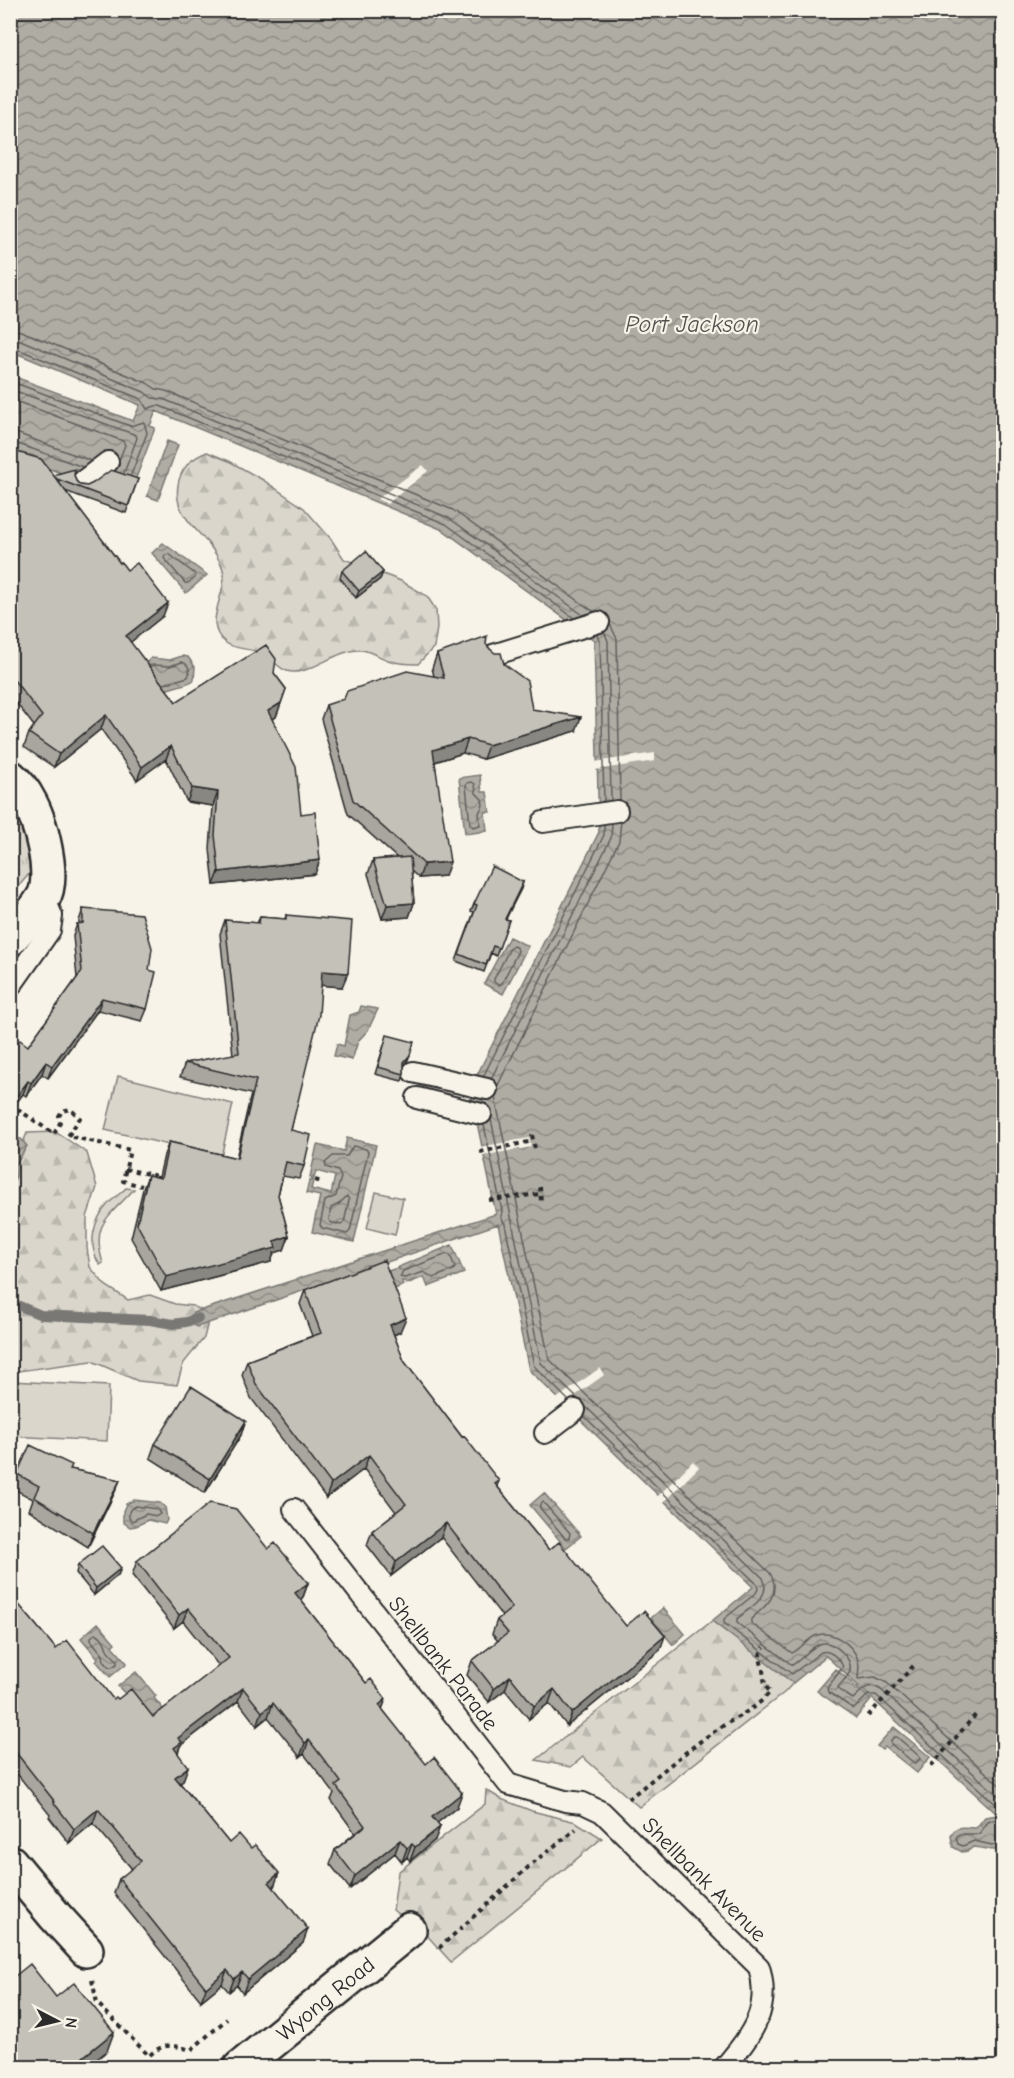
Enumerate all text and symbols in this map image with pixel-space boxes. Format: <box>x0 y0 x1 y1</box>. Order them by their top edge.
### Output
water label: Port Jackson <box>625 310 759 338</box>
street label: Shellbank Parade <box>383 1591 504 1736</box>
street label: Shellbank Avenue <box>637 1812 772 1947</box>
street label: Wyong Road <box>272 1952 380 2047</box>
north arrow <box>27 1991 87 2051</box>
text: N <box>61 2016 80 2029</box>

